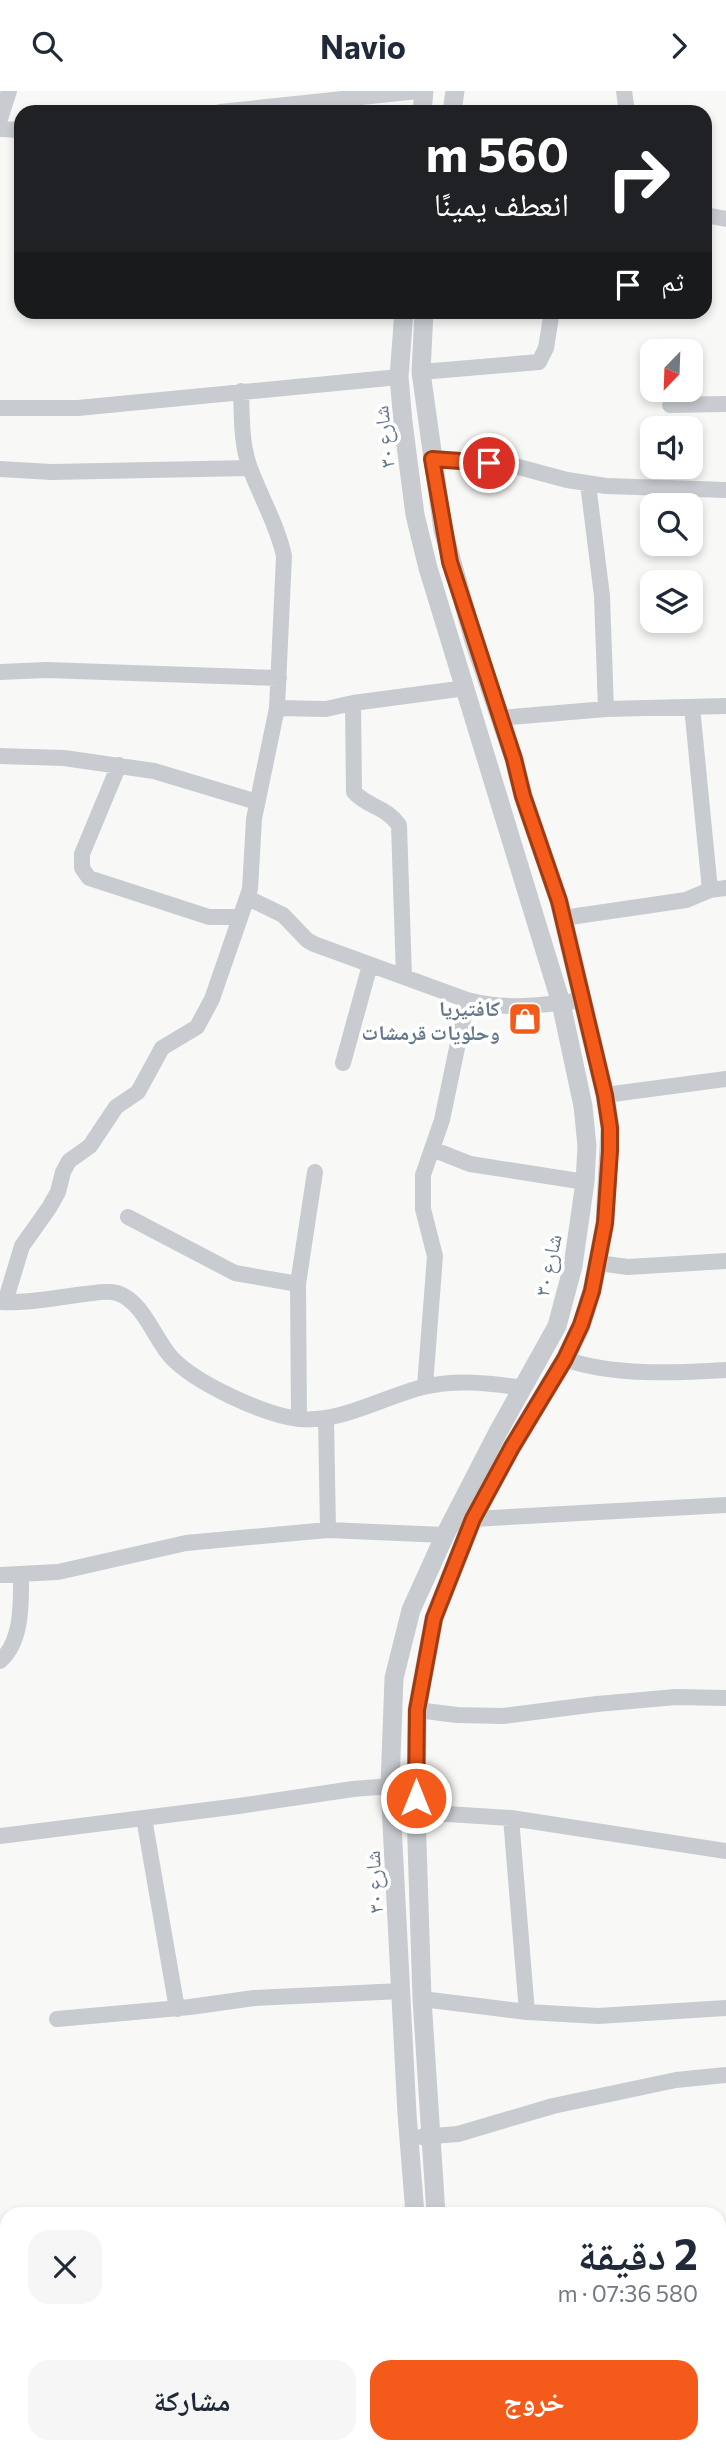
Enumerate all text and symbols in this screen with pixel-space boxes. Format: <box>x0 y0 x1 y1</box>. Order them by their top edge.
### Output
text: Navio <box>320 26 406 66</box>
icon: search <box>28 27 66 65</box>
icon: forward <box>660 27 698 65</box>
text: 560 m <box>426 122 569 182</box>
icon: right <box>593 133 684 224</box>
text: انعطف يمينًا <box>434 183 569 223</box>
text: ثم <box>661 265 684 296</box>
icon: arrive <box>609 266 647 304</box>
north arrow <box>640 339 704 403</box>
map controls <box>640 339 703 633</box>
street label: شارع ٣٠ <box>367 404 401 470</box>
button: sound <box>640 416 703 479</box>
pin <box>459 433 519 493</box>
icon: arrive <box>470 444 508 482</box>
button: search <box>640 493 703 556</box>
button: layers <box>640 570 703 633</box>
place label: كافتيريا وحلويات قرمشات <box>362 995 500 1045</box>
shop icon: كافتيريا وحلويات قرمشات <box>506 1000 544 1038</box>
street label: شارع ٣٠ <box>528 1232 568 1299</box>
position arrow <box>379 1761 453 1835</box>
street label: شارع ٣٠ <box>359 1850 389 1914</box>
text: 2 دقيقة <box>578 2227 698 2279</box>
button: close <box>28 2230 102 2304</box>
text: 580 m · 07:36 <box>558 2279 698 2307</box>
button: مشاركة <box>28 2360 356 2440</box>
button: خروج <box>370 2360 698 2440</box>

